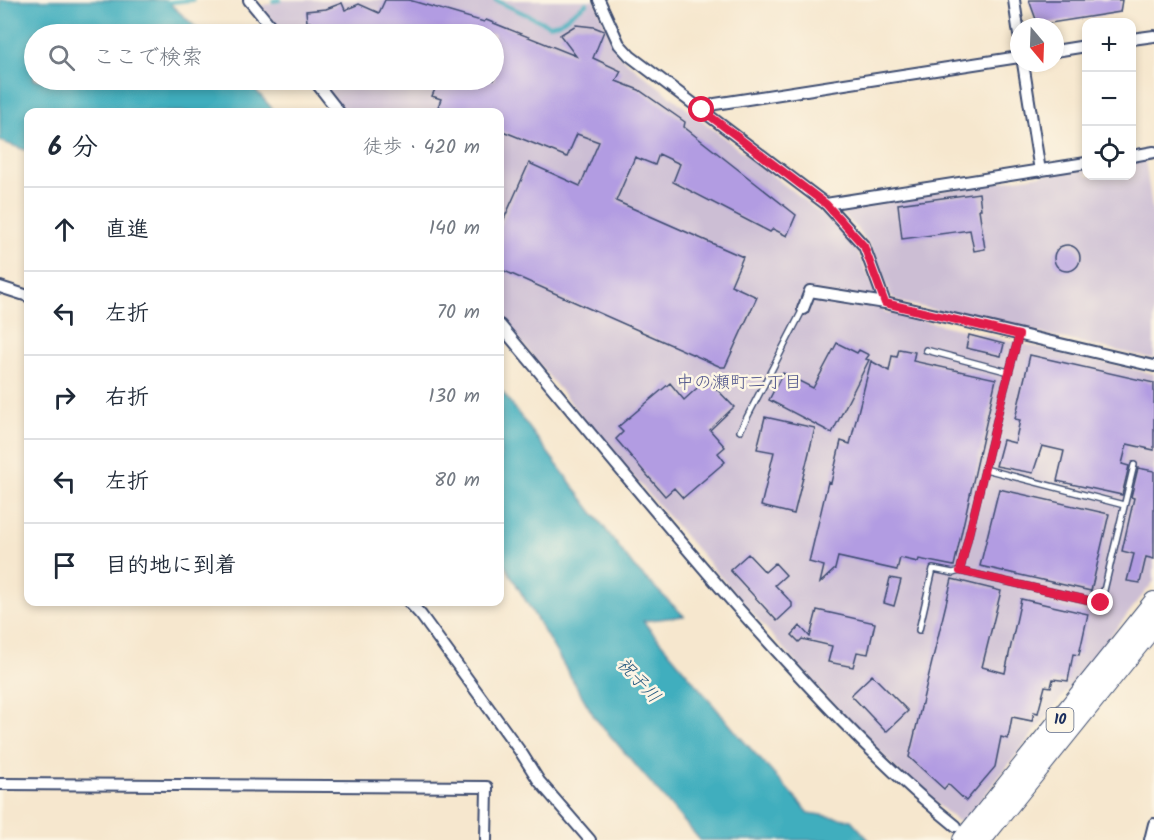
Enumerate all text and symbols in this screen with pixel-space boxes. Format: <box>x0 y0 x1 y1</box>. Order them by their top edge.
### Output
north arrow <box>1010 18 1064 72</box>
map controls <box>1082 18 1136 180</box>
button: + <box>1082 18 1136 72</box>
search box <box>24 24 504 90</box>
icon: search <box>45 41 78 74</box>
text: ここで検索 <box>93 41 203 76</box>
button: − <box>1082 72 1136 126</box>
route start <box>688 96 714 122</box>
button: locate <box>1082 126 1136 180</box>
text: 6 分 <box>48 127 98 169</box>
text: 徒歩 · 420 m <box>363 132 480 164</box>
icon: ahead <box>48 213 81 246</box>
text: 直進 <box>105 213 149 248</box>
text: 140 m <box>429 213 480 245</box>
icon: left <box>48 297 81 330</box>
text: 左折 <box>105 297 149 332</box>
text: 70 m <box>437 297 480 329</box>
district label: 中の瀬町二丁目 <box>676 369 802 398</box>
icon: right <box>48 381 81 414</box>
text: 右折 <box>105 381 149 416</box>
text: 130 m <box>428 381 480 413</box>
icon: left <box>48 465 81 498</box>
text: 左折 <box>105 465 149 500</box>
text: 80 m <box>434 465 480 497</box>
icon: arrive <box>48 549 81 582</box>
text: 目的地に到着 <box>105 549 237 584</box>
route end <box>1087 589 1113 615</box>
water label: 祝子川 <box>609 651 667 711</box>
road number: 10 <box>1046 708 1074 732</box>

